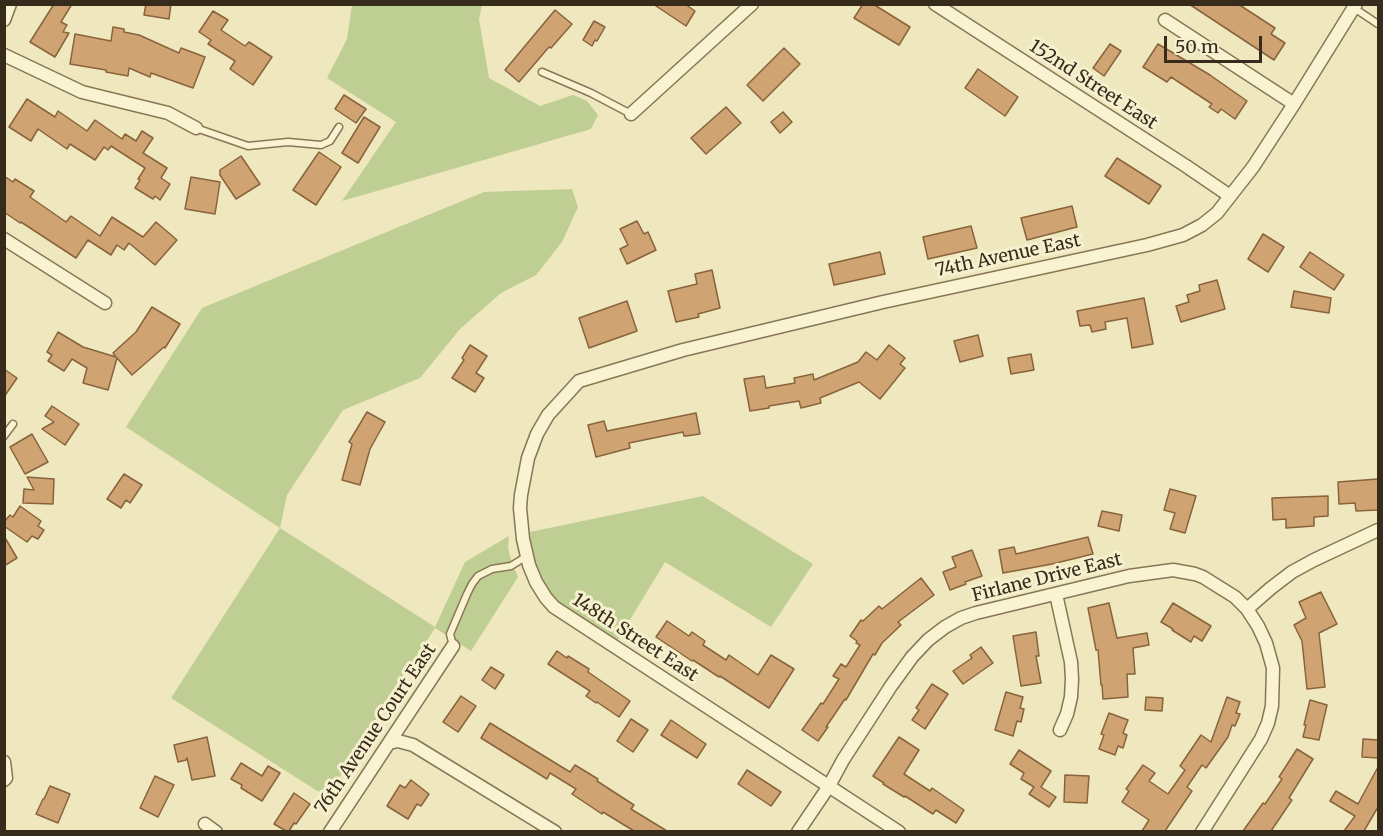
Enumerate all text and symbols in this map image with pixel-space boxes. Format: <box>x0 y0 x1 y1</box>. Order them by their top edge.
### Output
scale bar <box>1167 24 1264 62</box>
text: 50 m <box>1175 35 1219 58</box>
street label: 152nd Street East <box>1025 36 1161 134</box>
street label: 74th Avenue East <box>934 230 1082 282</box>
street label: Firlane Drive East <box>970 549 1124 607</box>
street label: 148th Street East <box>568 589 702 687</box>
street label: 76th Avenue Court East <box>311 640 441 818</box>

